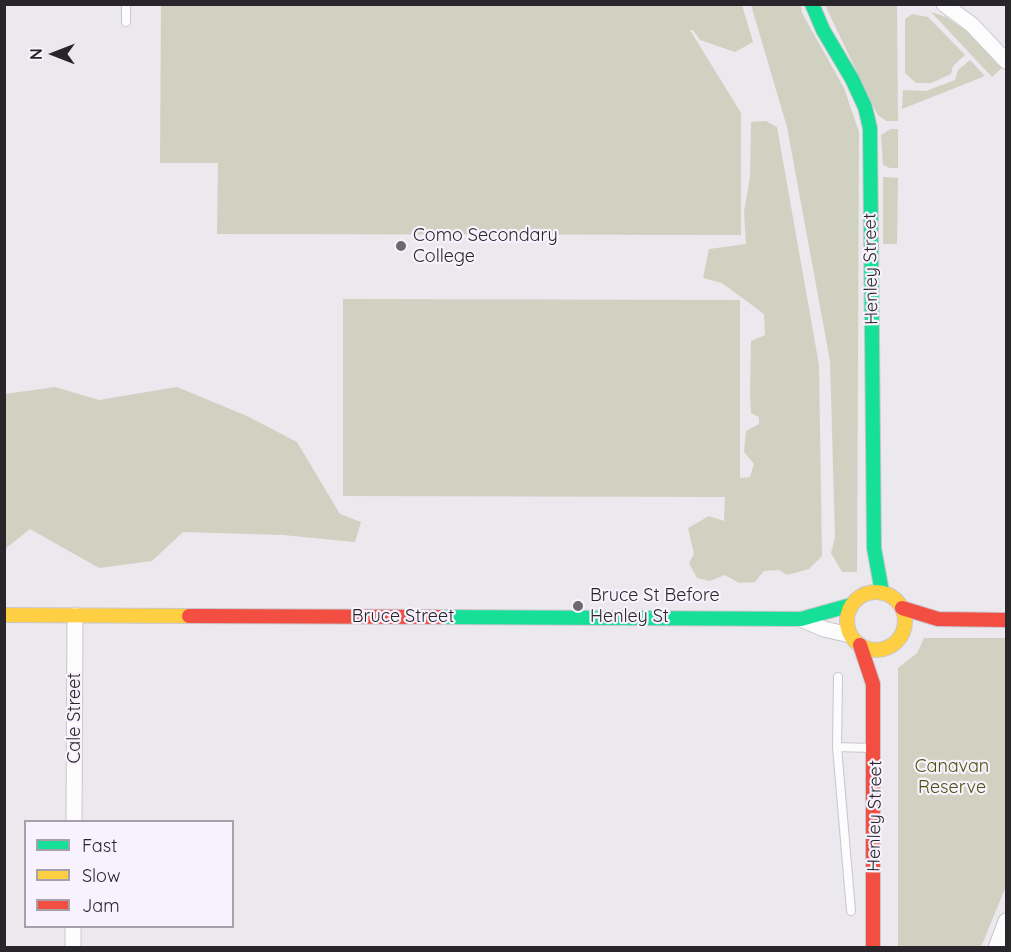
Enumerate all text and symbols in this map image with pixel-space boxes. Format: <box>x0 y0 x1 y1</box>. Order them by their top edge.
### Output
north arrow <box>24 24 84 84</box>
text: N <box>26 48 46 60</box>
street label: Henley Street <box>859 213 883 325</box>
place label: Como Secondary College <box>413 225 558 268</box>
marker: Como Secondary College <box>394 239 408 253</box>
place label: Bruce St Before Henley St <box>590 585 720 628</box>
marker: Bruce St Before Henley St <box>571 599 585 613</box>
street label: Bruce Street <box>352 606 454 628</box>
street label: Cale Street <box>64 673 86 763</box>
park label: Canavan Reserve <box>915 756 989 798</box>
street label: Henley Street <box>863 760 887 872</box>
legend <box>24 820 234 928</box>
text: Fast <box>82 834 117 857</box>
text: Slow <box>82 864 120 887</box>
text: Jam <box>82 894 120 917</box>

